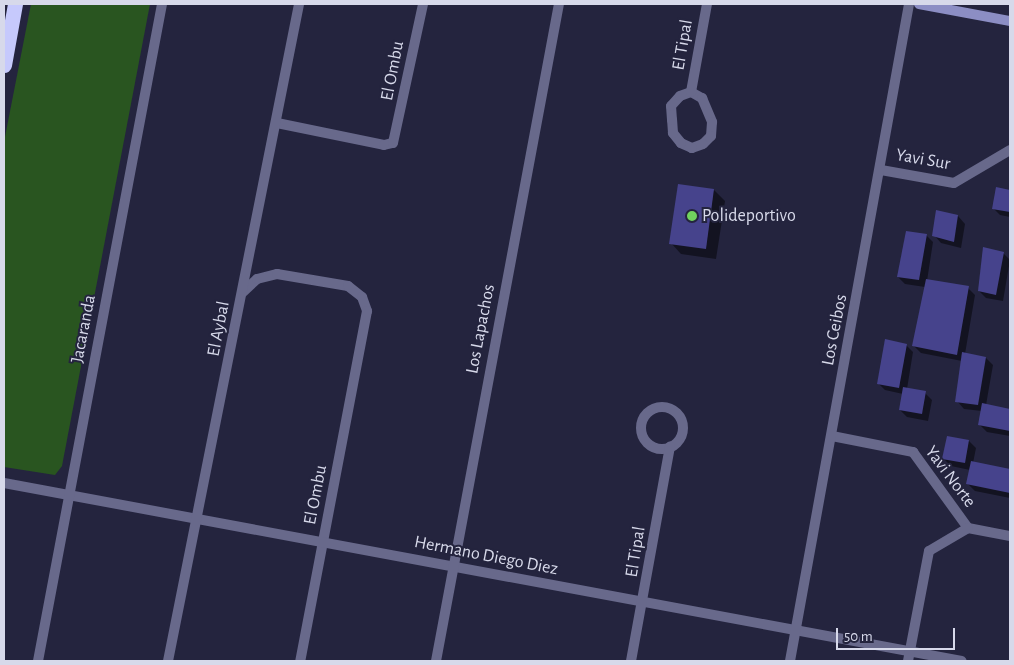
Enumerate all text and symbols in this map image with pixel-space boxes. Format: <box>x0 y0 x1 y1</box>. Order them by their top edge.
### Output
street label: El Tipal <box>668 18 698 72</box>
street label: El Ombu <box>377 39 409 103</box>
street label: Yavi Sur <box>894 145 952 175</box>
place label: Polideportivo <box>702 205 796 227</box>
marker: Polideportivo <box>686 210 698 222</box>
street label: Los Lapachos <box>462 282 500 376</box>
street label: Jacaranda <box>67 293 101 365</box>
street label: Los Ceibos <box>818 293 852 367</box>
street label: El Aybal <box>203 300 235 358</box>
street label: Yavi Norte <box>920 442 980 512</box>
street label: El Ombu <box>300 463 332 527</box>
street label: El Tipal <box>621 525 651 579</box>
street label: Hermano Diego Diez <box>412 531 560 581</box>
scale bar <box>839 618 958 650</box>
text: 50 m <box>844 629 873 644</box>

